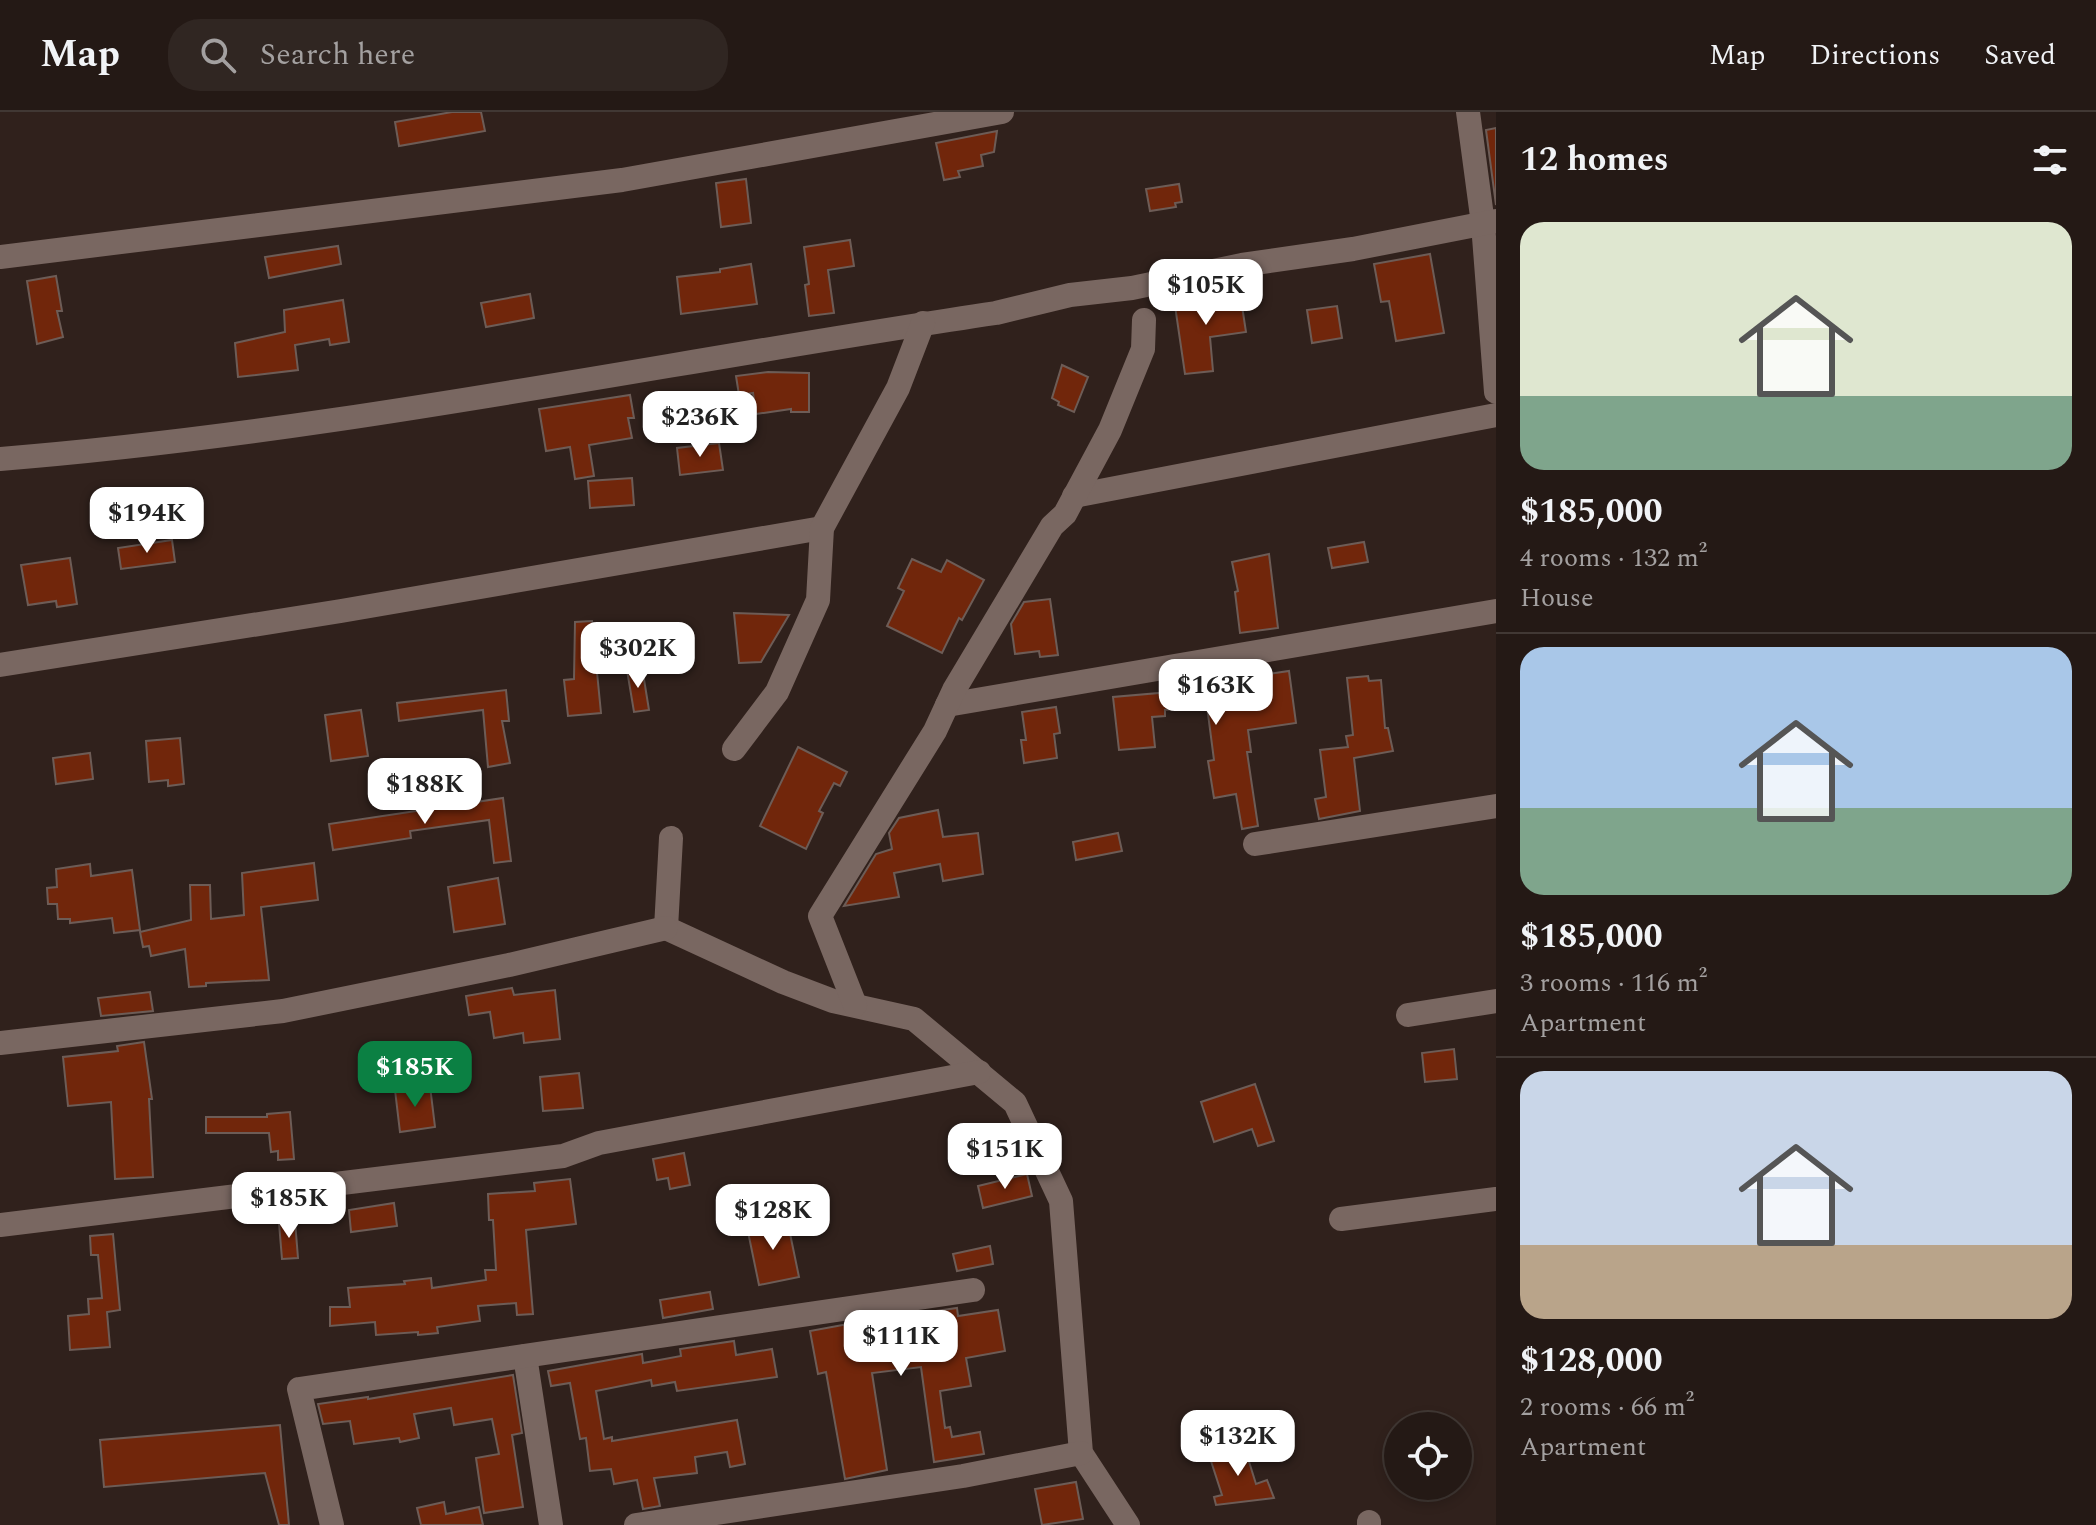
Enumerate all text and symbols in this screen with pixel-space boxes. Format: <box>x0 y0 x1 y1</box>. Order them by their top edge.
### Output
search box <box>168 19 728 91</box>
text: Map <box>40 26 120 84</box>
text: Search here <box>260 32 415 78</box>
icon: search <box>196 33 240 77</box>
text: Map <box>1709 34 1766 77</box>
text: Directions <box>1810 34 1940 77</box>
text: Saved <box>1984 34 2056 77</box>
text: 12 homes <box>1520 134 1669 186</box>
icon: filters <box>2028 138 2072 182</box>
pin: $105K <box>1150 259 1262 327</box>
text: $105K <box>1167 265 1245 305</box>
icon: home <box>1724 274 1868 418</box>
pin: $236K <box>644 391 756 459</box>
text: $236K <box>661 397 739 437</box>
text: $185,000 <box>1520 486 1663 538</box>
pin: $194K <box>91 487 203 555</box>
text: $194K <box>108 493 186 533</box>
text: 4 rooms · 132 m² <box>1520 538 1707 578</box>
text: House <box>1520 578 1594 618</box>
pin: $302K <box>582 622 694 690</box>
text: $302K <box>599 628 677 668</box>
pin: $163K <box>1160 659 1272 727</box>
text: $163K <box>1177 665 1255 705</box>
icon: home <box>1724 699 1868 843</box>
pin: $188K <box>369 758 481 826</box>
text: $188K <box>386 764 464 804</box>
text: $185,000 <box>1520 911 1663 963</box>
text: 3 rooms · 116 m² <box>1520 963 1707 1003</box>
text: Apartment <box>1520 1003 1646 1043</box>
pin: $185K <box>359 1041 471 1109</box>
text: $185K <box>376 1047 454 1087</box>
pin: $151K <box>949 1123 1061 1191</box>
icon: home <box>1724 1123 1868 1267</box>
text: $151K <box>966 1129 1044 1169</box>
pin: $185K <box>233 1172 345 1240</box>
text: $185K <box>250 1178 328 1218</box>
pin: $128K <box>717 1184 829 1252</box>
text: $128K <box>734 1190 812 1230</box>
pin: $111K <box>845 1310 957 1378</box>
text: $111K <box>862 1316 940 1356</box>
text: $128,000 <box>1520 1335 1663 1387</box>
text: 2 rooms · 66 m² <box>1520 1387 1694 1427</box>
pin: $132K <box>1182 1410 1294 1478</box>
map controls <box>1384 1412 1472 1500</box>
button: locate <box>1384 1412 1472 1500</box>
text: $132K <box>1199 1416 1277 1456</box>
text: Apartment <box>1520 1427 1646 1467</box>

